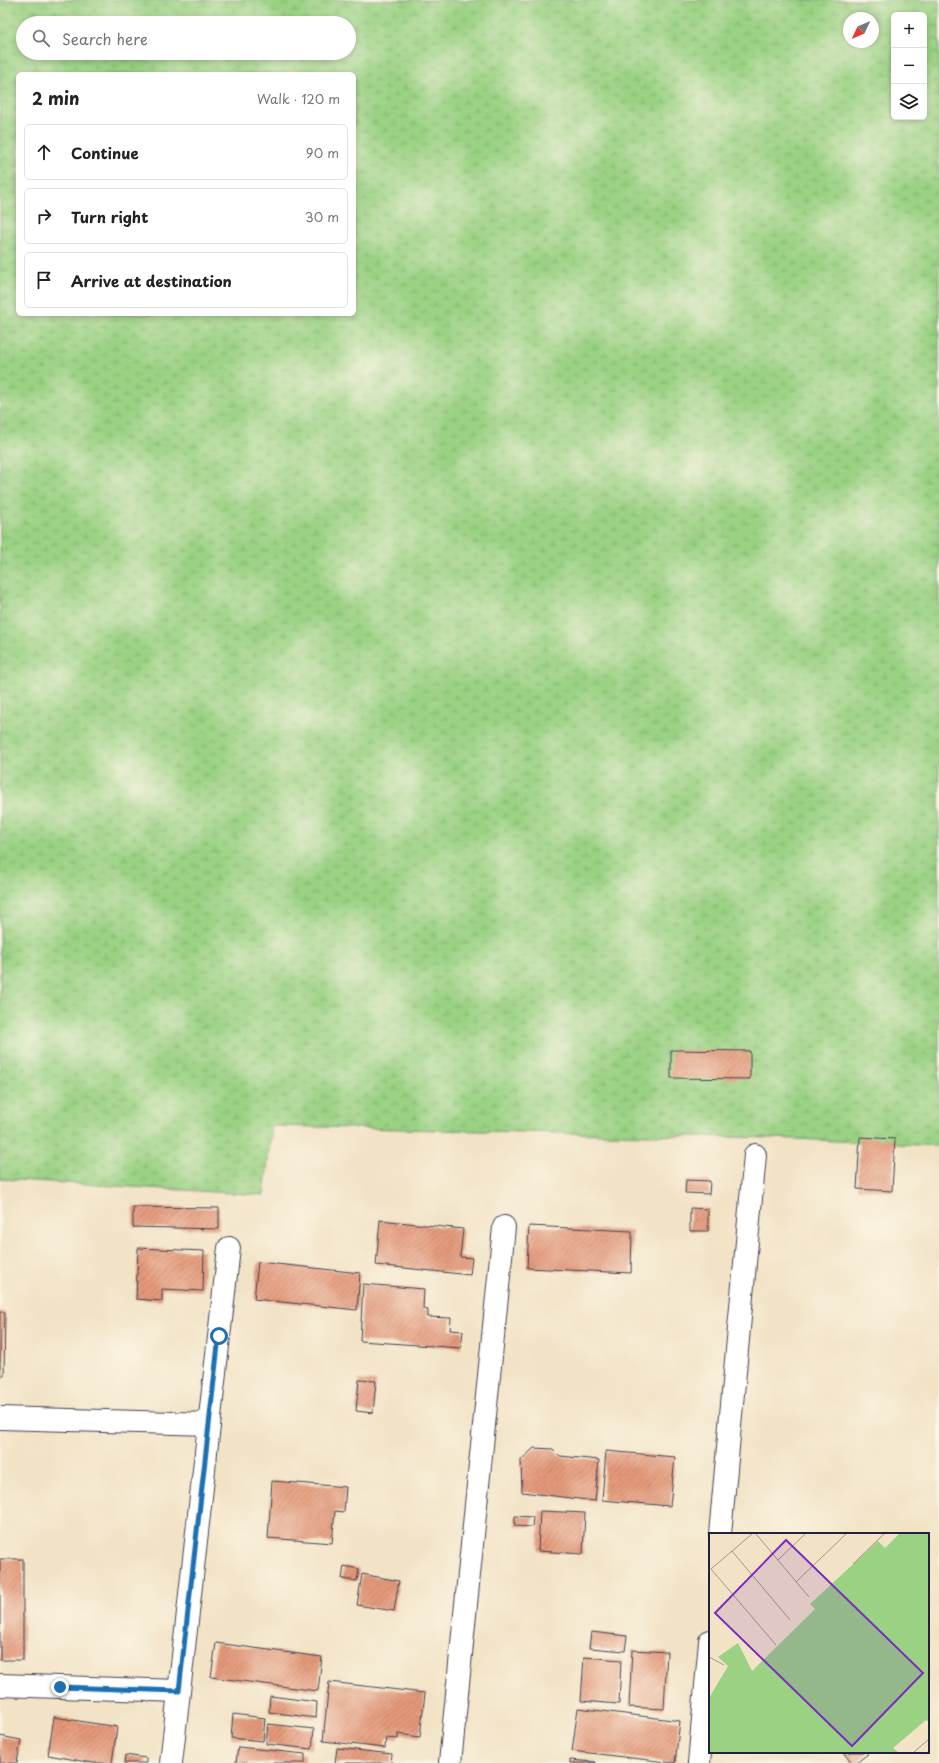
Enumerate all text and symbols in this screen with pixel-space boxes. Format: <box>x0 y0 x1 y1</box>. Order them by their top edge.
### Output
north arrow <box>843 12 879 48</box>
map controls <box>891 12 927 120</box>
button: + <box>891 12 927 48</box>
search box <box>16 16 356 60</box>
icon: search <box>30 27 52 49</box>
text: Search here <box>62 27 148 50</box>
button: − <box>891 48 927 84</box>
button: layers <box>891 84 927 120</box>
text: 2 min <box>32 85 79 111</box>
text: Walk · 120 m <box>257 89 340 108</box>
icon: ahead <box>33 141 55 163</box>
text: Continue <box>71 141 139 164</box>
text: 90 m <box>306 143 339 162</box>
icon: right <box>33 205 55 227</box>
text: Turn right <box>71 205 148 228</box>
text: 30 m <box>305 207 339 226</box>
icon: arrive <box>33 269 55 291</box>
text: Arrive at destination <box>71 269 232 292</box>
route start <box>210 1327 228 1345</box>
inset map <box>709 1533 929 1753</box>
route end <box>51 1678 69 1696</box>

